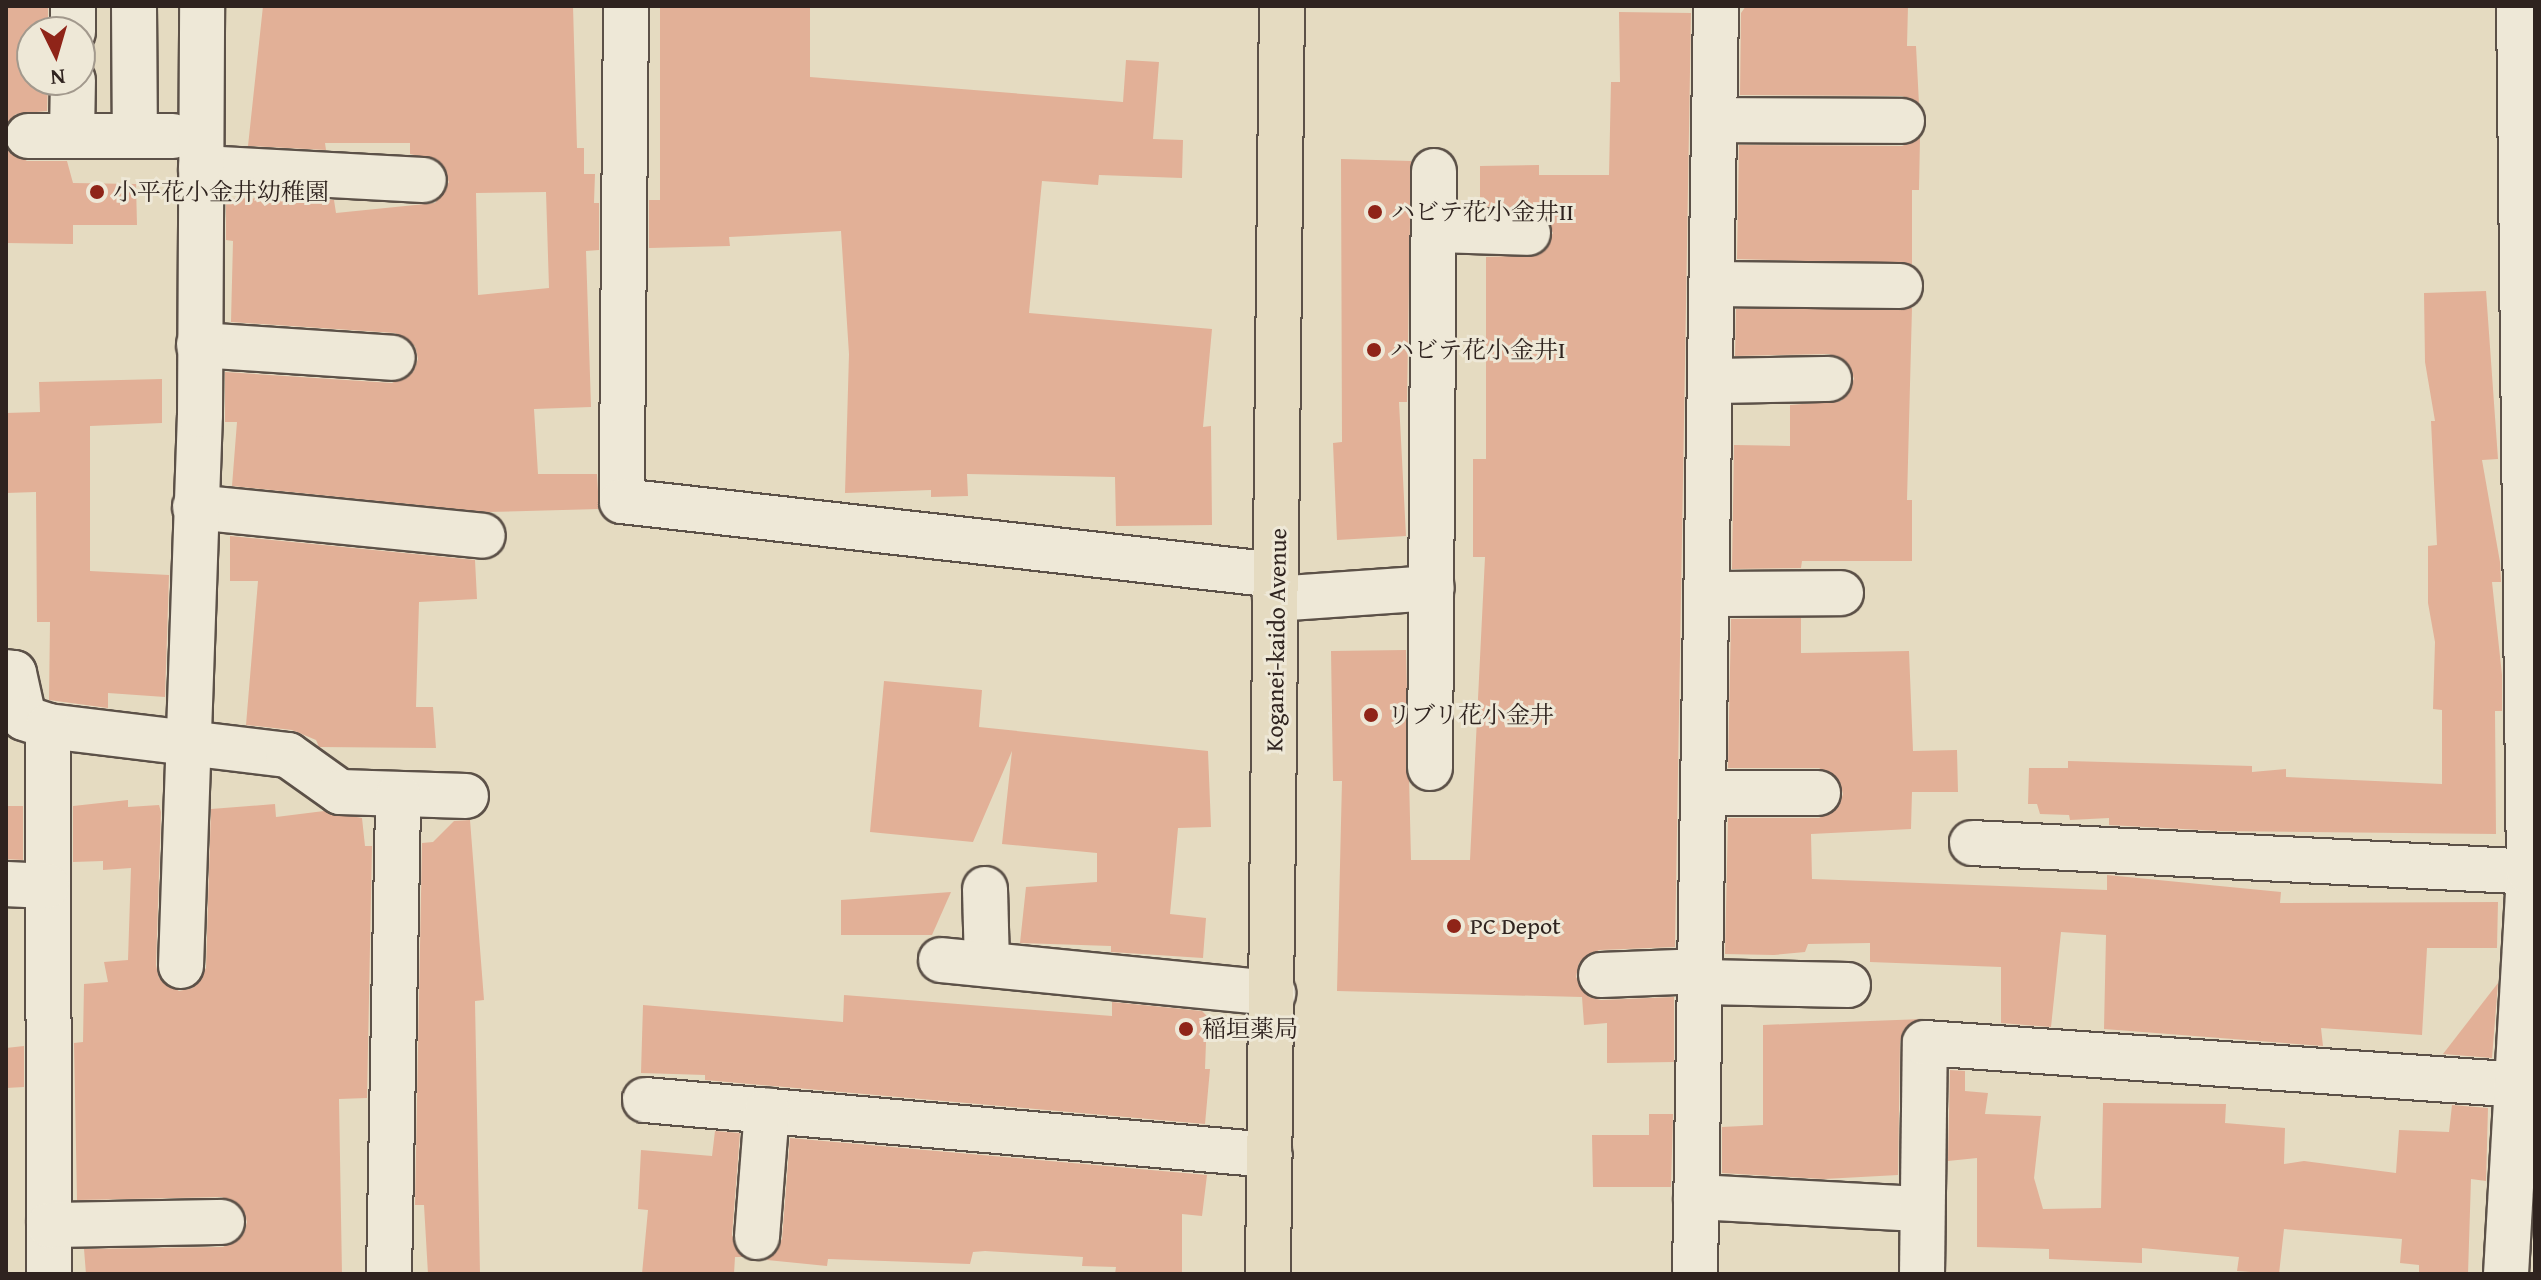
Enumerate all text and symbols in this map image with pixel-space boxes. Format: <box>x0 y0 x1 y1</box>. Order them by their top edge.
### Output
north arrow <box>16 16 96 96</box>
text: N <box>49 61 67 94</box>
place label: 小平花小金井幼稚園 <box>113 178 329 206</box>
marker: 小平花小金井幼稚園 <box>88 183 106 201</box>
place label: ハビテ花小金井Ⅱ <box>1391 198 1574 226</box>
marker: ハビテ花小金井Ⅱ <box>1366 203 1384 221</box>
place label: ハビテ花小金井Ⅰ <box>1390 336 1565 364</box>
marker: ハビテ花小金井Ⅰ <box>1365 341 1383 359</box>
street label: Koganei-kaido Avenue <box>1260 528 1292 752</box>
place label: リブリ花小金井 <box>1387 701 1555 729</box>
marker: リブリ花小金井 <box>1362 706 1380 724</box>
place label: PC Depot <box>1470 912 1561 940</box>
marker: PC Depot <box>1445 917 1463 935</box>
place label: 稲垣薬局 <box>1202 1015 1298 1043</box>
marker: 稲垣薬局 <box>1177 1020 1195 1038</box>

